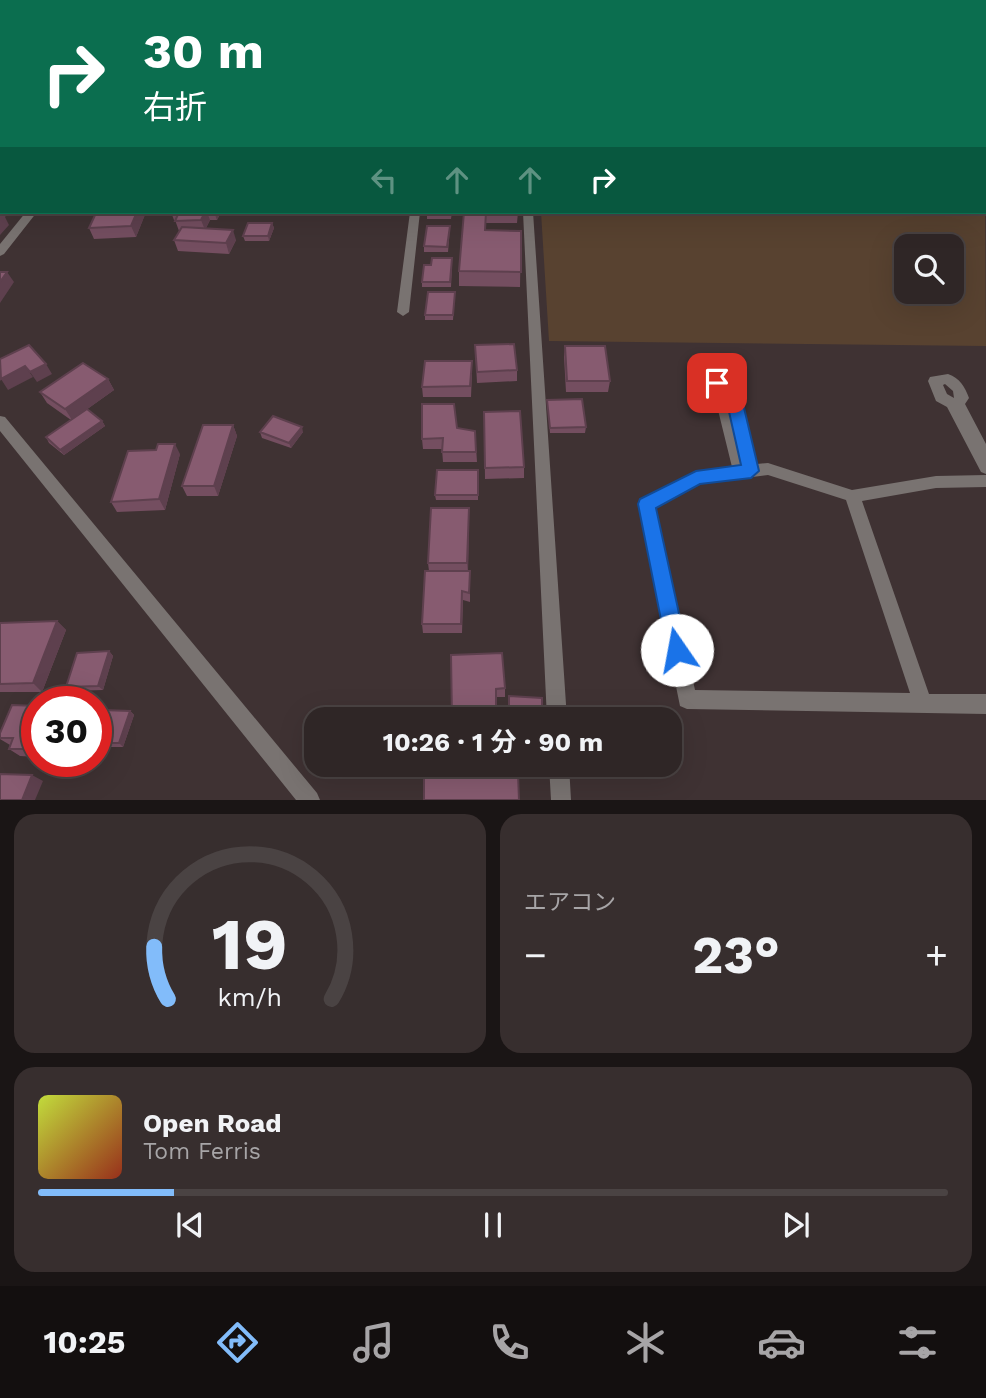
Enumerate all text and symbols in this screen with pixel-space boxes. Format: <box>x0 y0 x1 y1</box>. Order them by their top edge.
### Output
text: 30 m <box>143 22 264 80</box>
icon: right <box>28 28 119 119</box>
text: 右折 <box>143 88 207 126</box>
icon: left <box>365 161 403 199</box>
icon: ahead <box>438 161 476 199</box>
icon: ahead <box>511 161 549 199</box>
icon: right <box>584 161 622 199</box>
map controls <box>894 234 964 304</box>
button: search <box>894 234 964 304</box>
pin <box>687 353 747 413</box>
icon: arrive <box>698 364 736 402</box>
position arrow <box>640 613 714 687</box>
speed limit sign: 30 <box>21 686 112 777</box>
text: 10:26 · 1 分 · 90 m <box>383 727 603 757</box>
text: エアコン <box>524 889 616 916</box>
text: 19 <box>212 902 288 988</box>
text: 23° <box>692 925 780 986</box>
text: − <box>524 933 547 977</box>
text: + <box>925 933 948 977</box>
text: km/h <box>218 983 282 1012</box>
text: Open Road <box>143 1108 281 1138</box>
text: Tom Ferris <box>143 1138 261 1165</box>
icon: previous <box>171 1206 209 1244</box>
icon: pause <box>474 1206 512 1244</box>
icon: next <box>777 1206 815 1244</box>
icon: directions <box>213 1318 262 1367</box>
icon: music <box>349 1318 398 1367</box>
icon: phone <box>485 1318 534 1367</box>
icon: climate <box>621 1318 670 1367</box>
icon: car <box>757 1318 806 1367</box>
icon: filters <box>893 1318 942 1367</box>
text: 10:25 <box>44 1323 125 1361</box>

